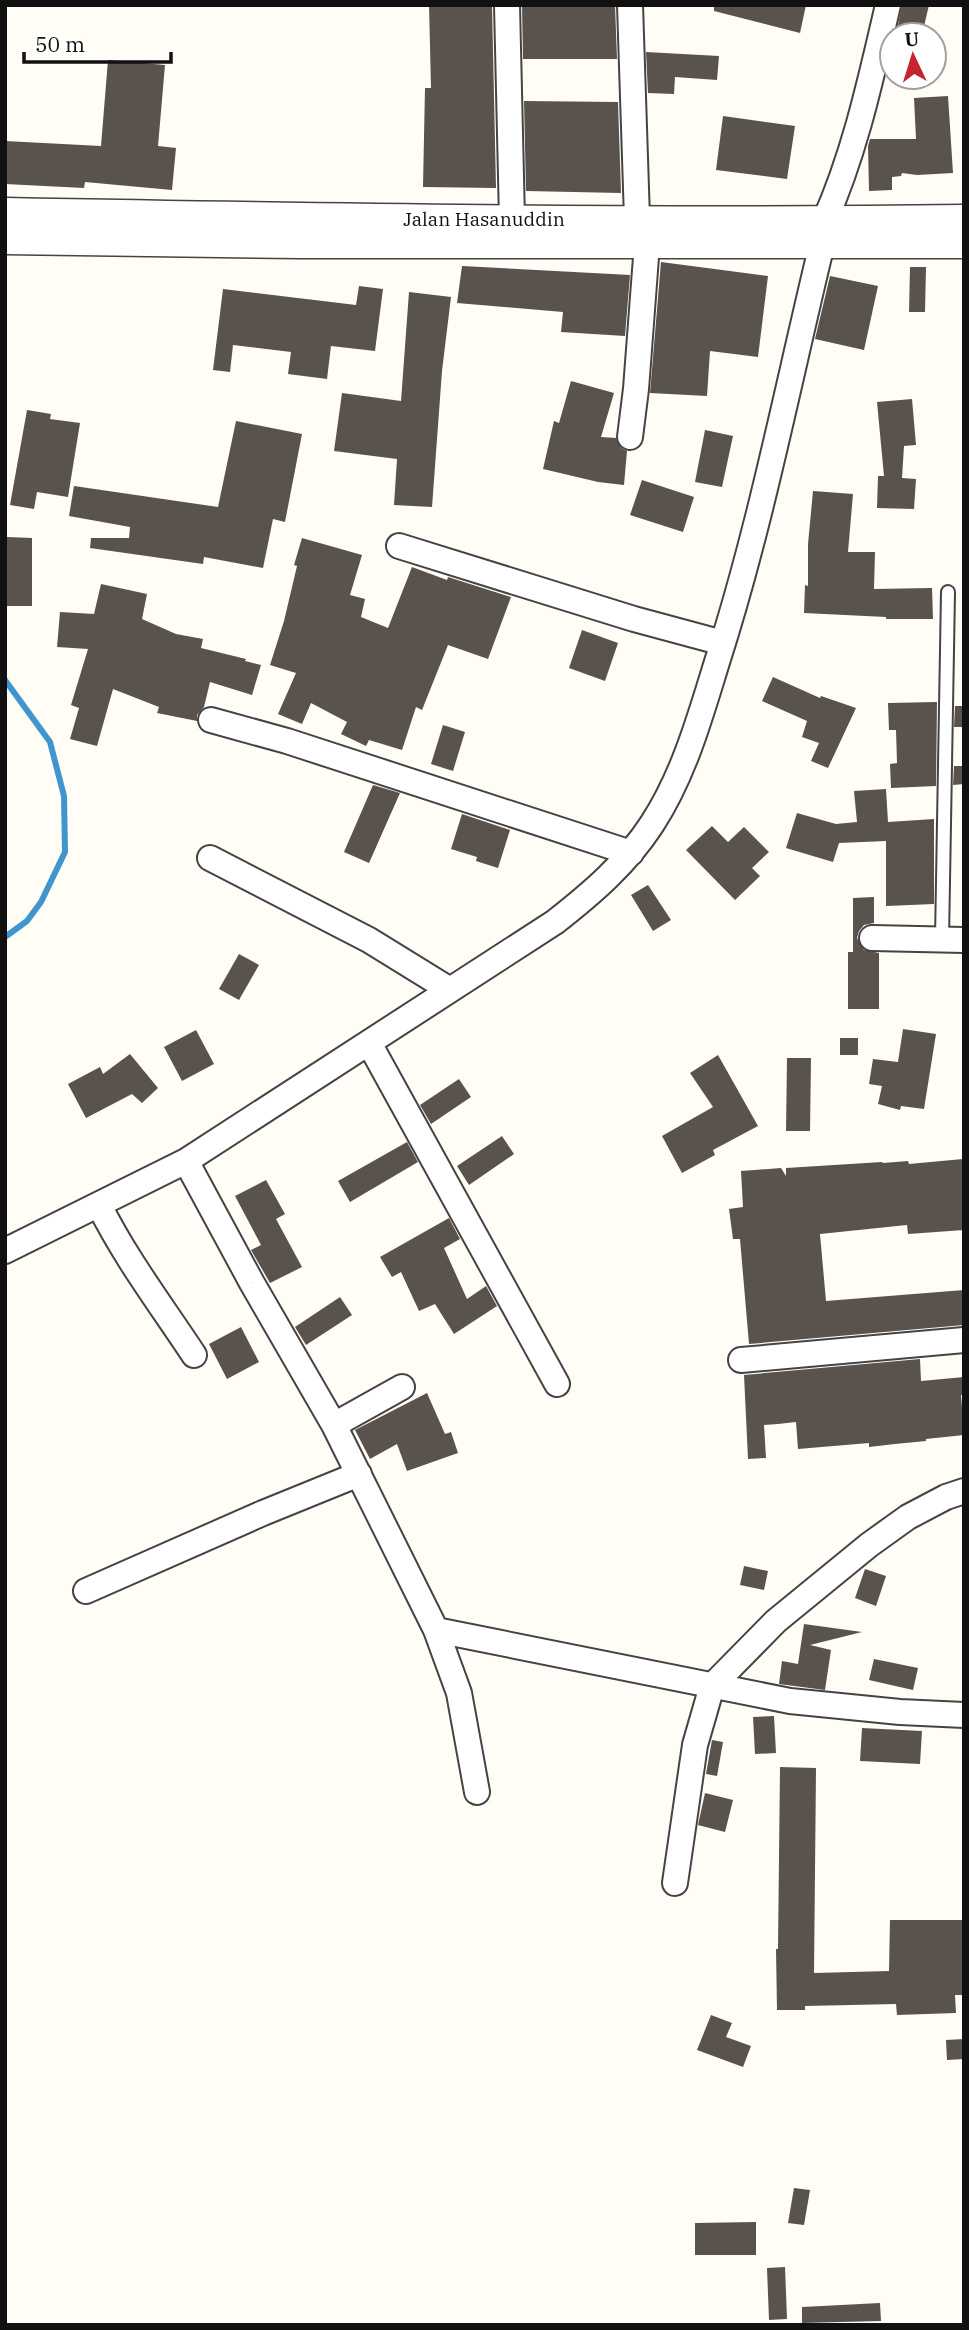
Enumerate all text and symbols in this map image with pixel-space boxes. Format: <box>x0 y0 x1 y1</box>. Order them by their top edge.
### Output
scale bar <box>24 21 172 65</box>
north arrow <box>878 21 948 91</box>
text: U <box>904 27 920 52</box>
text: 50 m <box>35 30 85 58</box>
street label: Jalan Hasanuddin <box>403 207 565 231</box>

